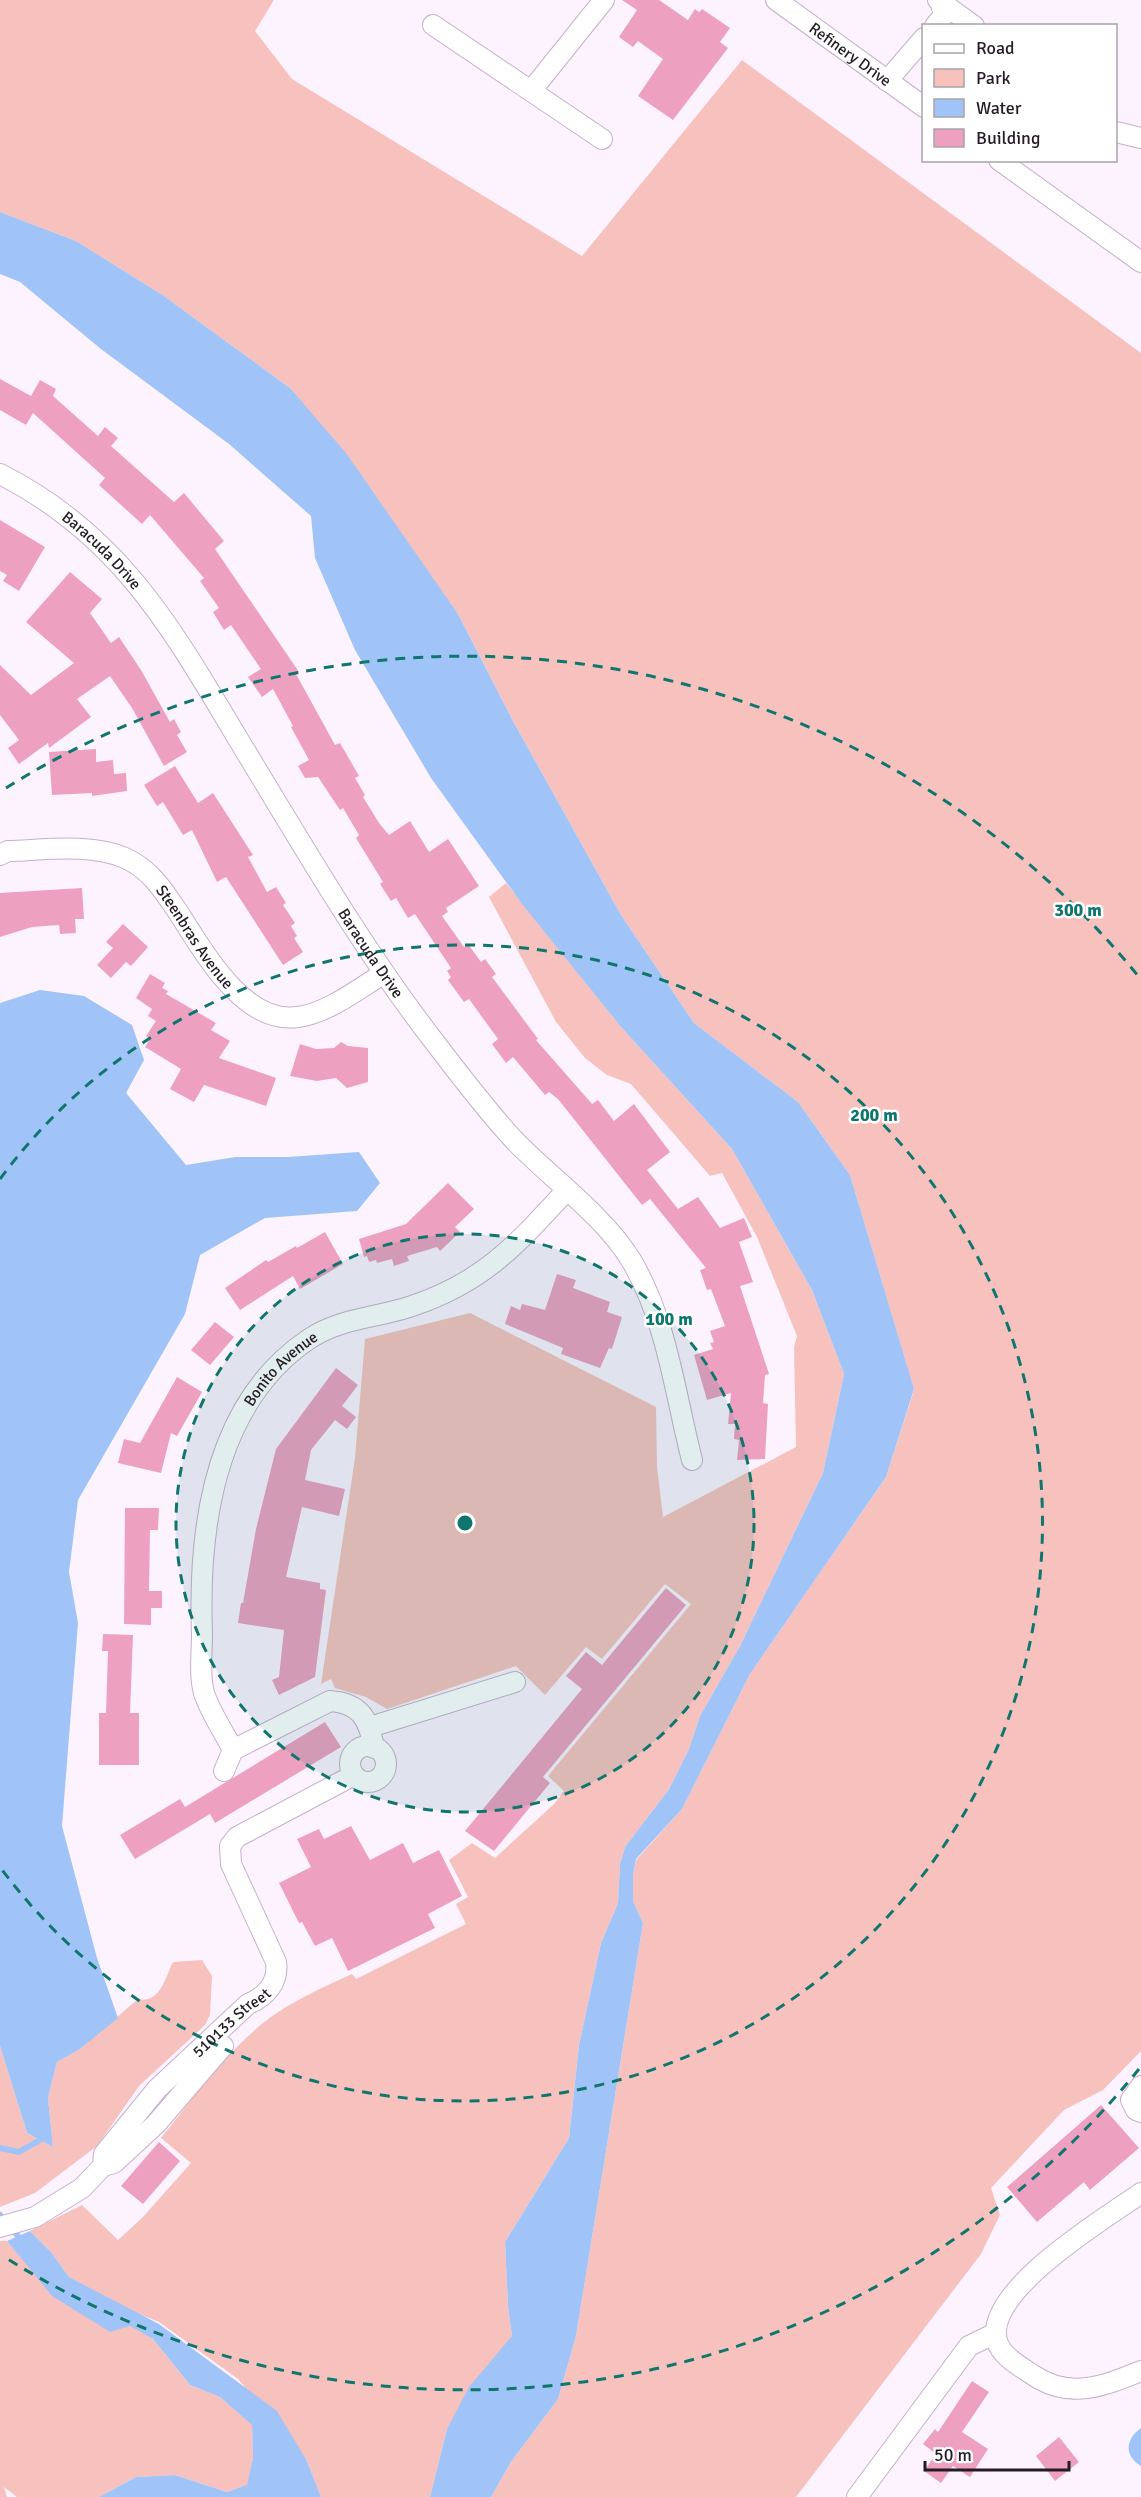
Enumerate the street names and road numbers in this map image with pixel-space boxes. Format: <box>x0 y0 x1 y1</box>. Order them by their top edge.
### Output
street label: Refinery Drive <box>805 18 895 91</box>
street label: Baracuda Drive <box>58 507 145 594</box>
street label: Steenbras Avenue <box>151 881 237 994</box>
street label: Baracuda Drive <box>333 905 408 1002</box>
street label: Bonito Avenue <box>240 1327 322 1410</box>
street label: 510133 Street <box>189 1984 276 2062</box>

